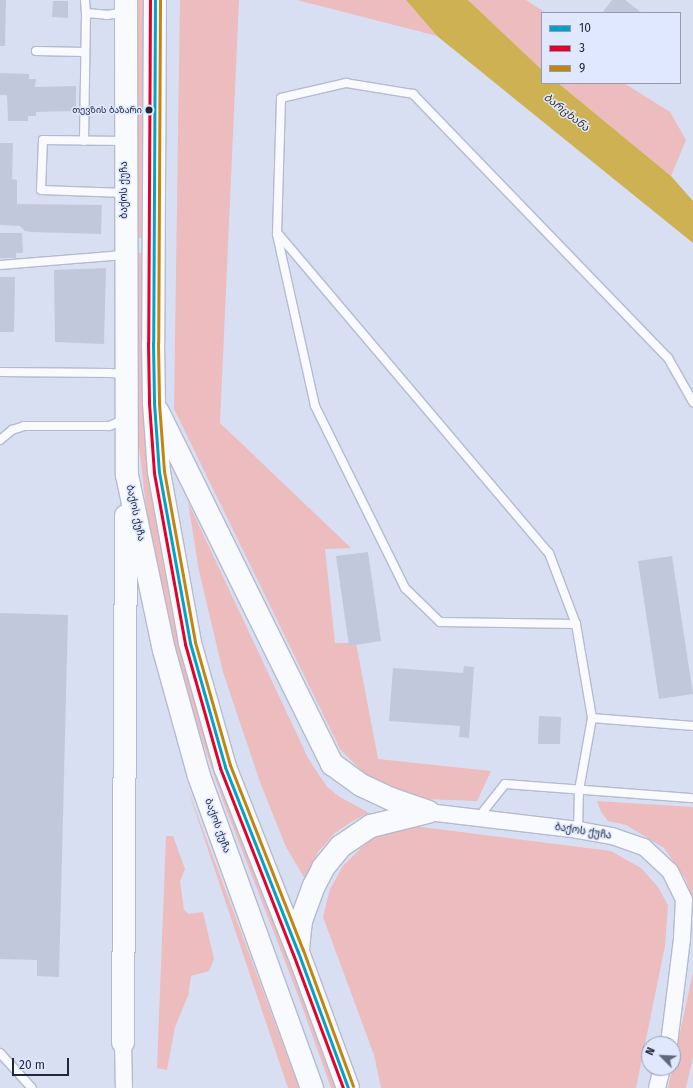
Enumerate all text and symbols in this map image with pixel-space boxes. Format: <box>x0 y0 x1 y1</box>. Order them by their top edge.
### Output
legend <box>541 12 681 84</box>
text: 10 <box>579 21 591 35</box>
text: 3 <box>579 41 585 55</box>
text: 9 <box>579 61 585 75</box>
water label: ბარცხანა <box>541 91 591 135</box>
place label: თევზის ბაზარი <box>72 105 142 115</box>
marker: თევზის ბაზარი <box>144 105 154 115</box>
street label: ბაქოს ქუჩა <box>119 161 131 219</box>
street label: ბაქოს ქუჩა <box>123 484 147 542</box>
street label: ბაქოს ქუჩა <box>202 797 232 855</box>
street label: ბაქოს ქუჩა <box>554 822 612 842</box>
north arrow <box>641 1036 681 1076</box>
text: N <box>643 1045 658 1057</box>
scale bar <box>14 1050 71 1076</box>
text: 20 m <box>19 1058 45 1072</box>

